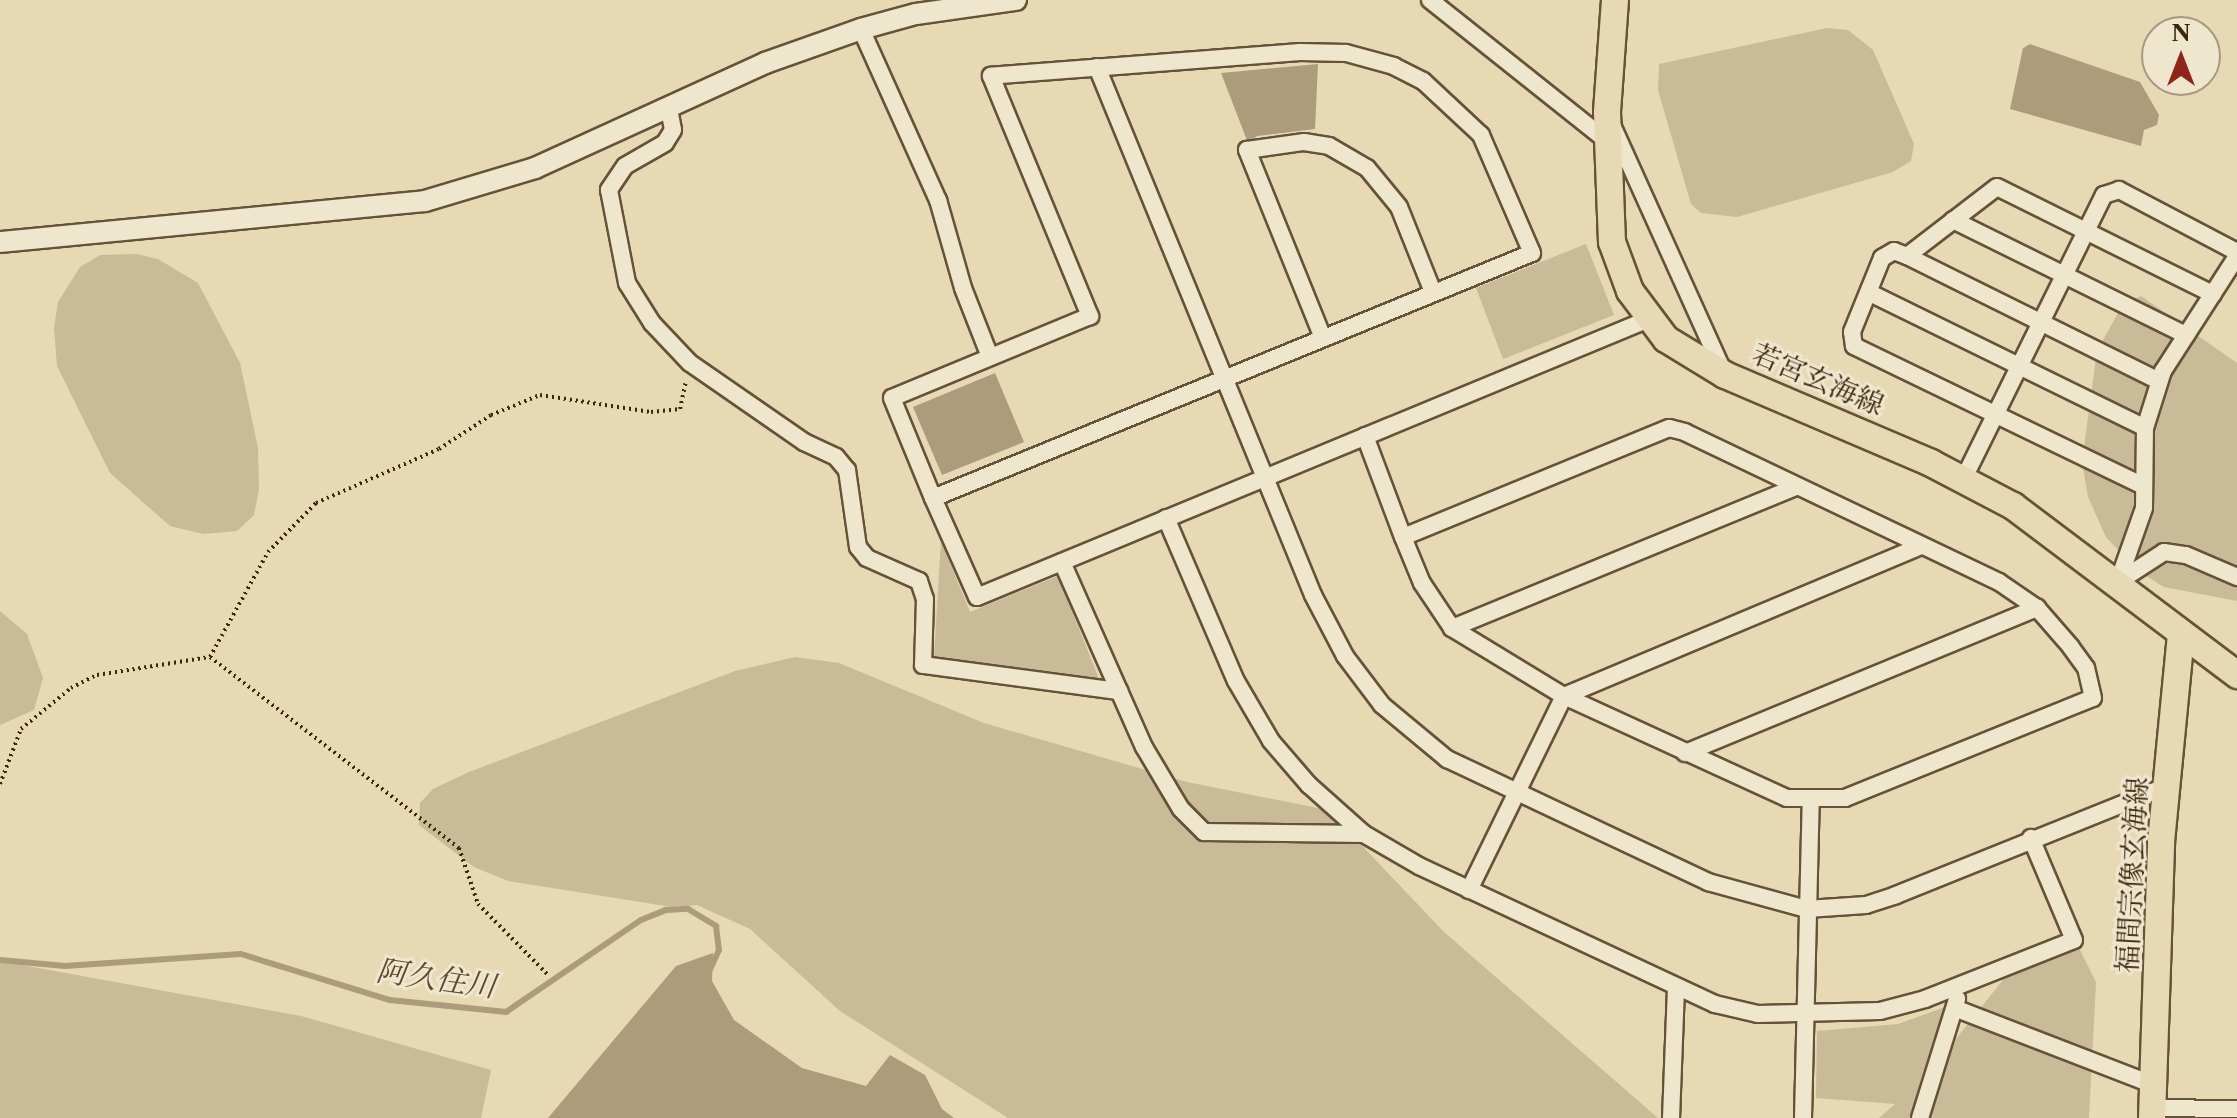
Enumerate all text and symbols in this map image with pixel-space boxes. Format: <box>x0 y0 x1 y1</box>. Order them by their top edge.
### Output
north arrow <box>2141 16 2221 96</box>
text: N <box>2171 20 2191 47</box>
street label: 若宮玄海線 <box>1747 336 1889 422</box>
street label: 福間宗像玄海線 <box>2110 776 2154 974</box>
water label: 阿久住川 <box>374 953 498 1005</box>

